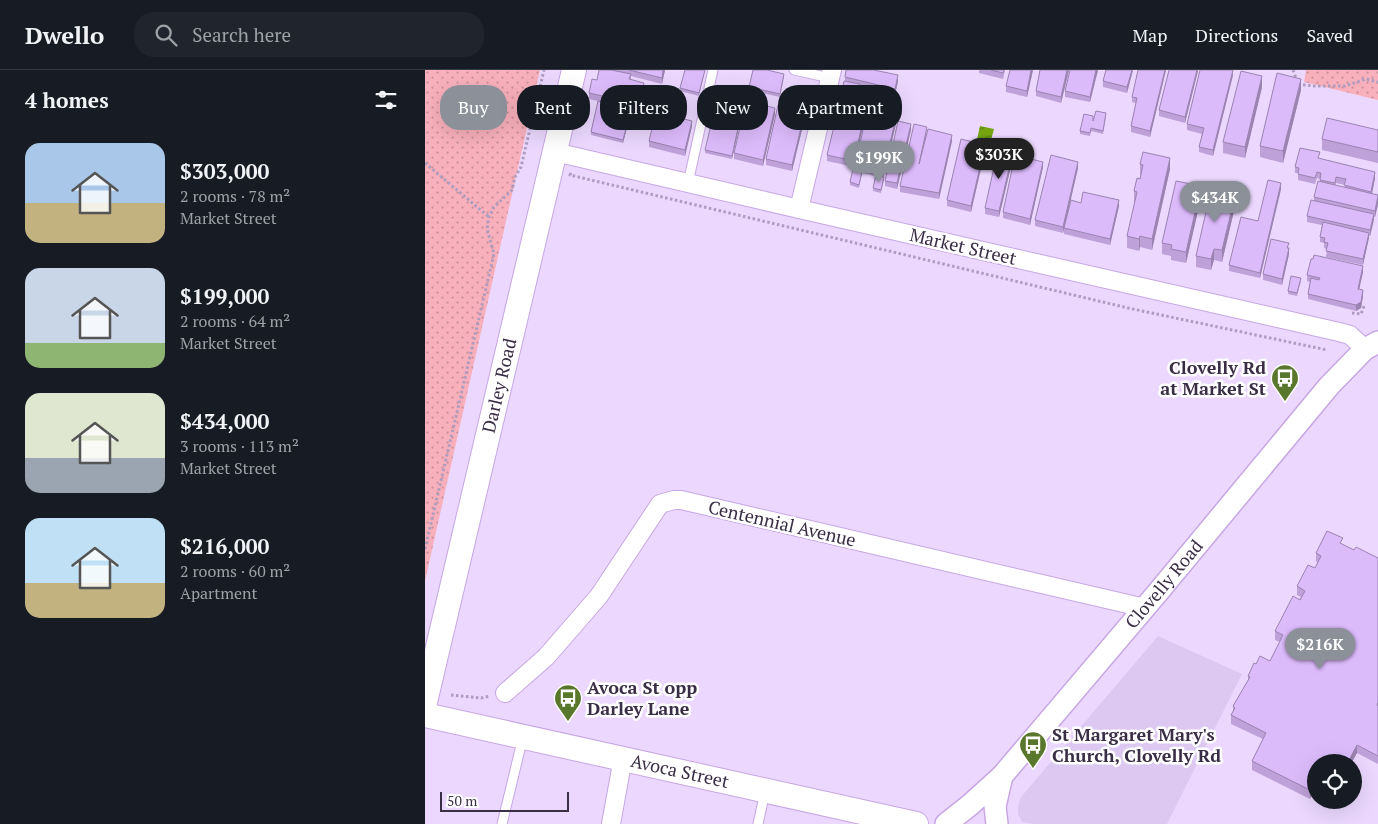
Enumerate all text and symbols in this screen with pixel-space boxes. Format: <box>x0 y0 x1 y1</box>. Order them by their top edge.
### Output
search box <box>134 12 484 57</box>
text: Dwello <box>25 19 104 51</box>
icon: search <box>152 21 180 49</box>
text: Search here <box>192 22 291 47</box>
text: Map <box>1132 23 1167 47</box>
text: Directions <box>1195 23 1278 47</box>
text: Saved <box>1306 23 1353 47</box>
chip: Buy <box>440 85 507 130</box>
chip: Rent <box>517 85 590 130</box>
chip: Filters <box>600 85 687 130</box>
chip: New <box>697 85 768 130</box>
chip: Apartment <box>778 85 902 130</box>
text: 4 homes <box>25 86 109 114</box>
icon: filters <box>372 86 400 114</box>
pin: $303K <box>964 138 1034 180</box>
pin: $199K <box>844 140 914 183</box>
text: $303K <box>975 143 1023 165</box>
text: $199K <box>855 146 903 168</box>
text: $303,000 <box>180 157 269 185</box>
icon: home <box>65 163 125 223</box>
pin: $434K <box>1180 180 1250 223</box>
text: 2 rooms · 78 m² <box>180 185 290 207</box>
text: $434K <box>1191 186 1239 208</box>
text: Market Street <box>180 207 277 229</box>
street label: Market Street <box>908 222 1019 270</box>
text: $199,000 <box>180 282 269 310</box>
icon: home <box>65 288 125 348</box>
text: 2 rooms · 64 m² <box>180 310 290 332</box>
text: Market Street <box>180 332 277 354</box>
street label: Darley Road <box>476 336 521 435</box>
place label: Clovelly Rd at Market St <box>1160 355 1266 400</box>
bus stop icon: Clovelly Rd at Market St <box>1270 363 1300 402</box>
text: $434,000 <box>180 407 269 435</box>
icon: home <box>65 413 125 473</box>
text: 3 rooms · 113 m² <box>180 435 299 457</box>
text: Market Street <box>180 457 277 479</box>
street label: Centennial Avenue <box>706 494 858 552</box>
text: $216,000 <box>180 532 269 560</box>
street label: Clovelly Road <box>1119 534 1208 633</box>
icon: home <box>65 538 125 598</box>
text: 2 rooms · 60 m² <box>180 560 290 582</box>
text: Apartment <box>180 582 257 604</box>
pin: $216K <box>1285 628 1355 670</box>
text: $216K <box>1296 633 1344 655</box>
place label: Avoca St opp Darley Lane <box>587 675 697 720</box>
bus stop icon: Avoca St opp Darley Lane <box>553 683 583 722</box>
place label: St Margaret Mary's Church, Clovelly Rd <box>1052 722 1221 767</box>
bus stop icon: St Margaret Mary's Church, Clovelly Rd <box>1018 730 1048 769</box>
street label: Avoca Street <box>629 748 732 793</box>
map controls <box>1307 754 1362 809</box>
button: locate <box>1307 754 1362 809</box>
scale bar <box>440 789 569 812</box>
text: 50 m <box>447 791 477 810</box>

